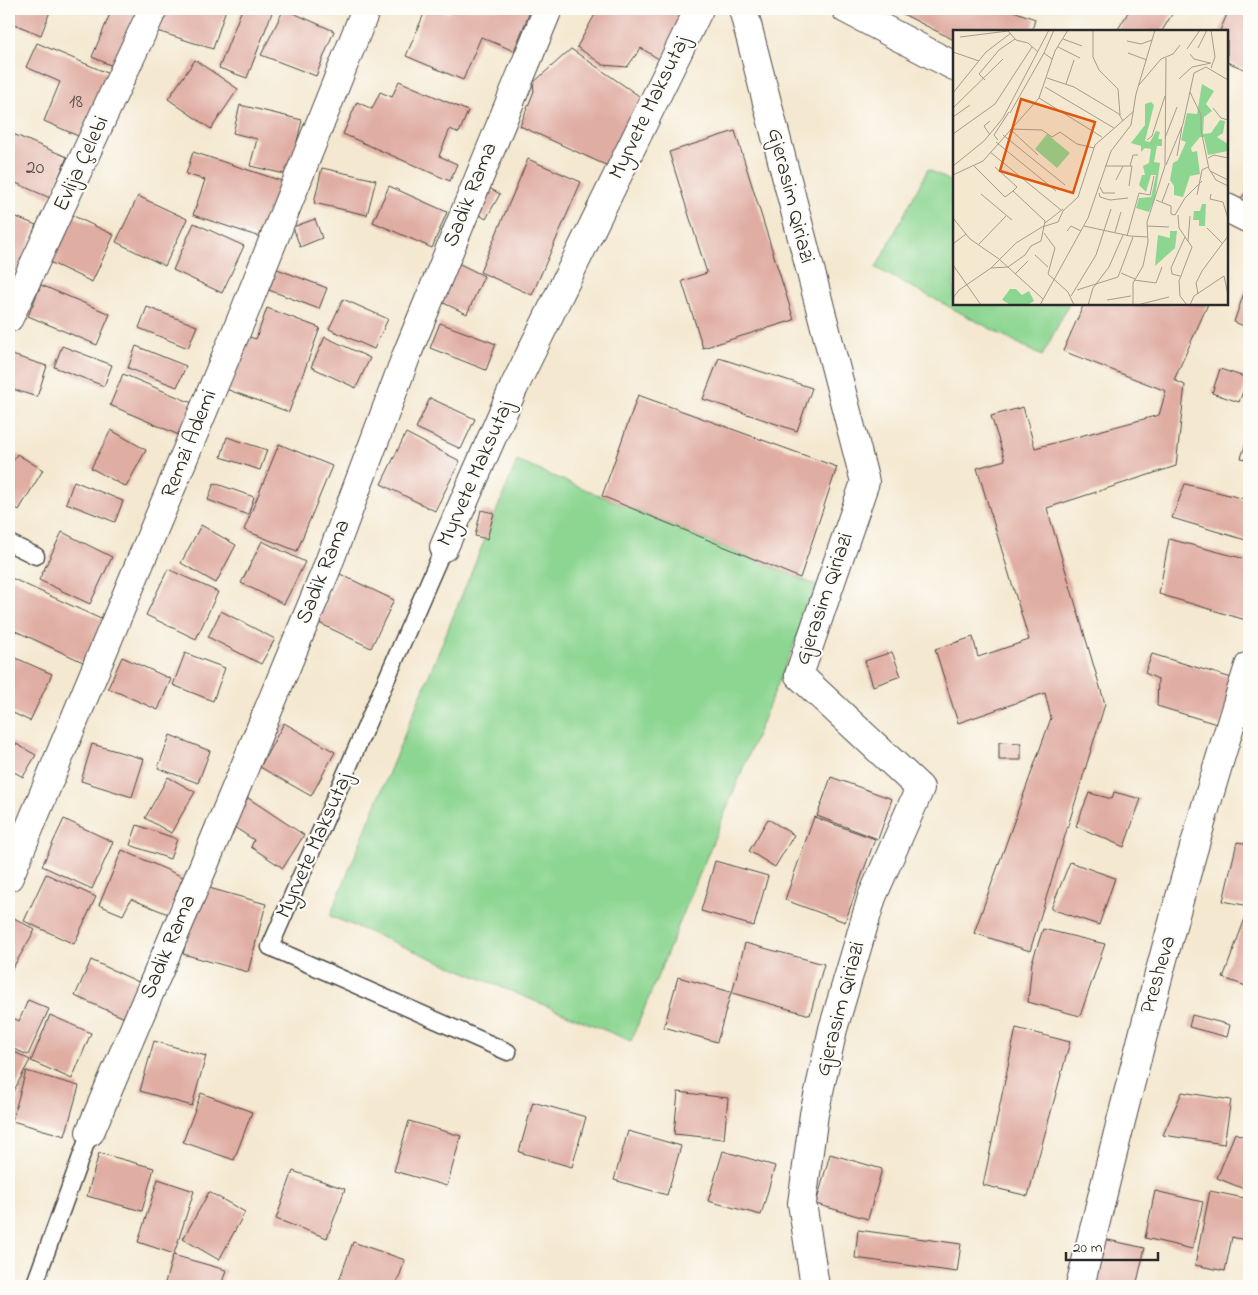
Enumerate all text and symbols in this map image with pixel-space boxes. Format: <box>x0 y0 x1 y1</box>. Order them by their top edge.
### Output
street label: Myrvete Maksutaj <box>601 30 700 186</box>
inset map <box>953 30 1228 305</box>
house number: 18 <box>69 88 83 117</box>
street label: Evlija Çelebi <box>46 111 118 217</box>
street label: Gjerasim Qiriazi <box>758 125 822 267</box>
street label: Sadik Rama <box>435 138 507 252</box>
house number: 20 <box>26 154 45 183</box>
street label: Remzi Ademi <box>154 385 226 503</box>
street label: Myrvete Maksutaj <box>430 395 524 552</box>
street label: Sadik Rama <box>288 515 360 629</box>
street label: Gjerasim Qiriazi <box>787 528 863 670</box>
street label: Myrvete Maksutaj <box>269 767 363 924</box>
street label: Sadik Rama <box>133 890 205 1004</box>
street label: Presheva <box>1133 932 1185 1018</box>
street label: Gjerasim Qiriazi <box>808 938 874 1080</box>
scale bar <box>1066 1230 1158 1262</box>
text: 20 m <box>1073 1237 1103 1259</box>

